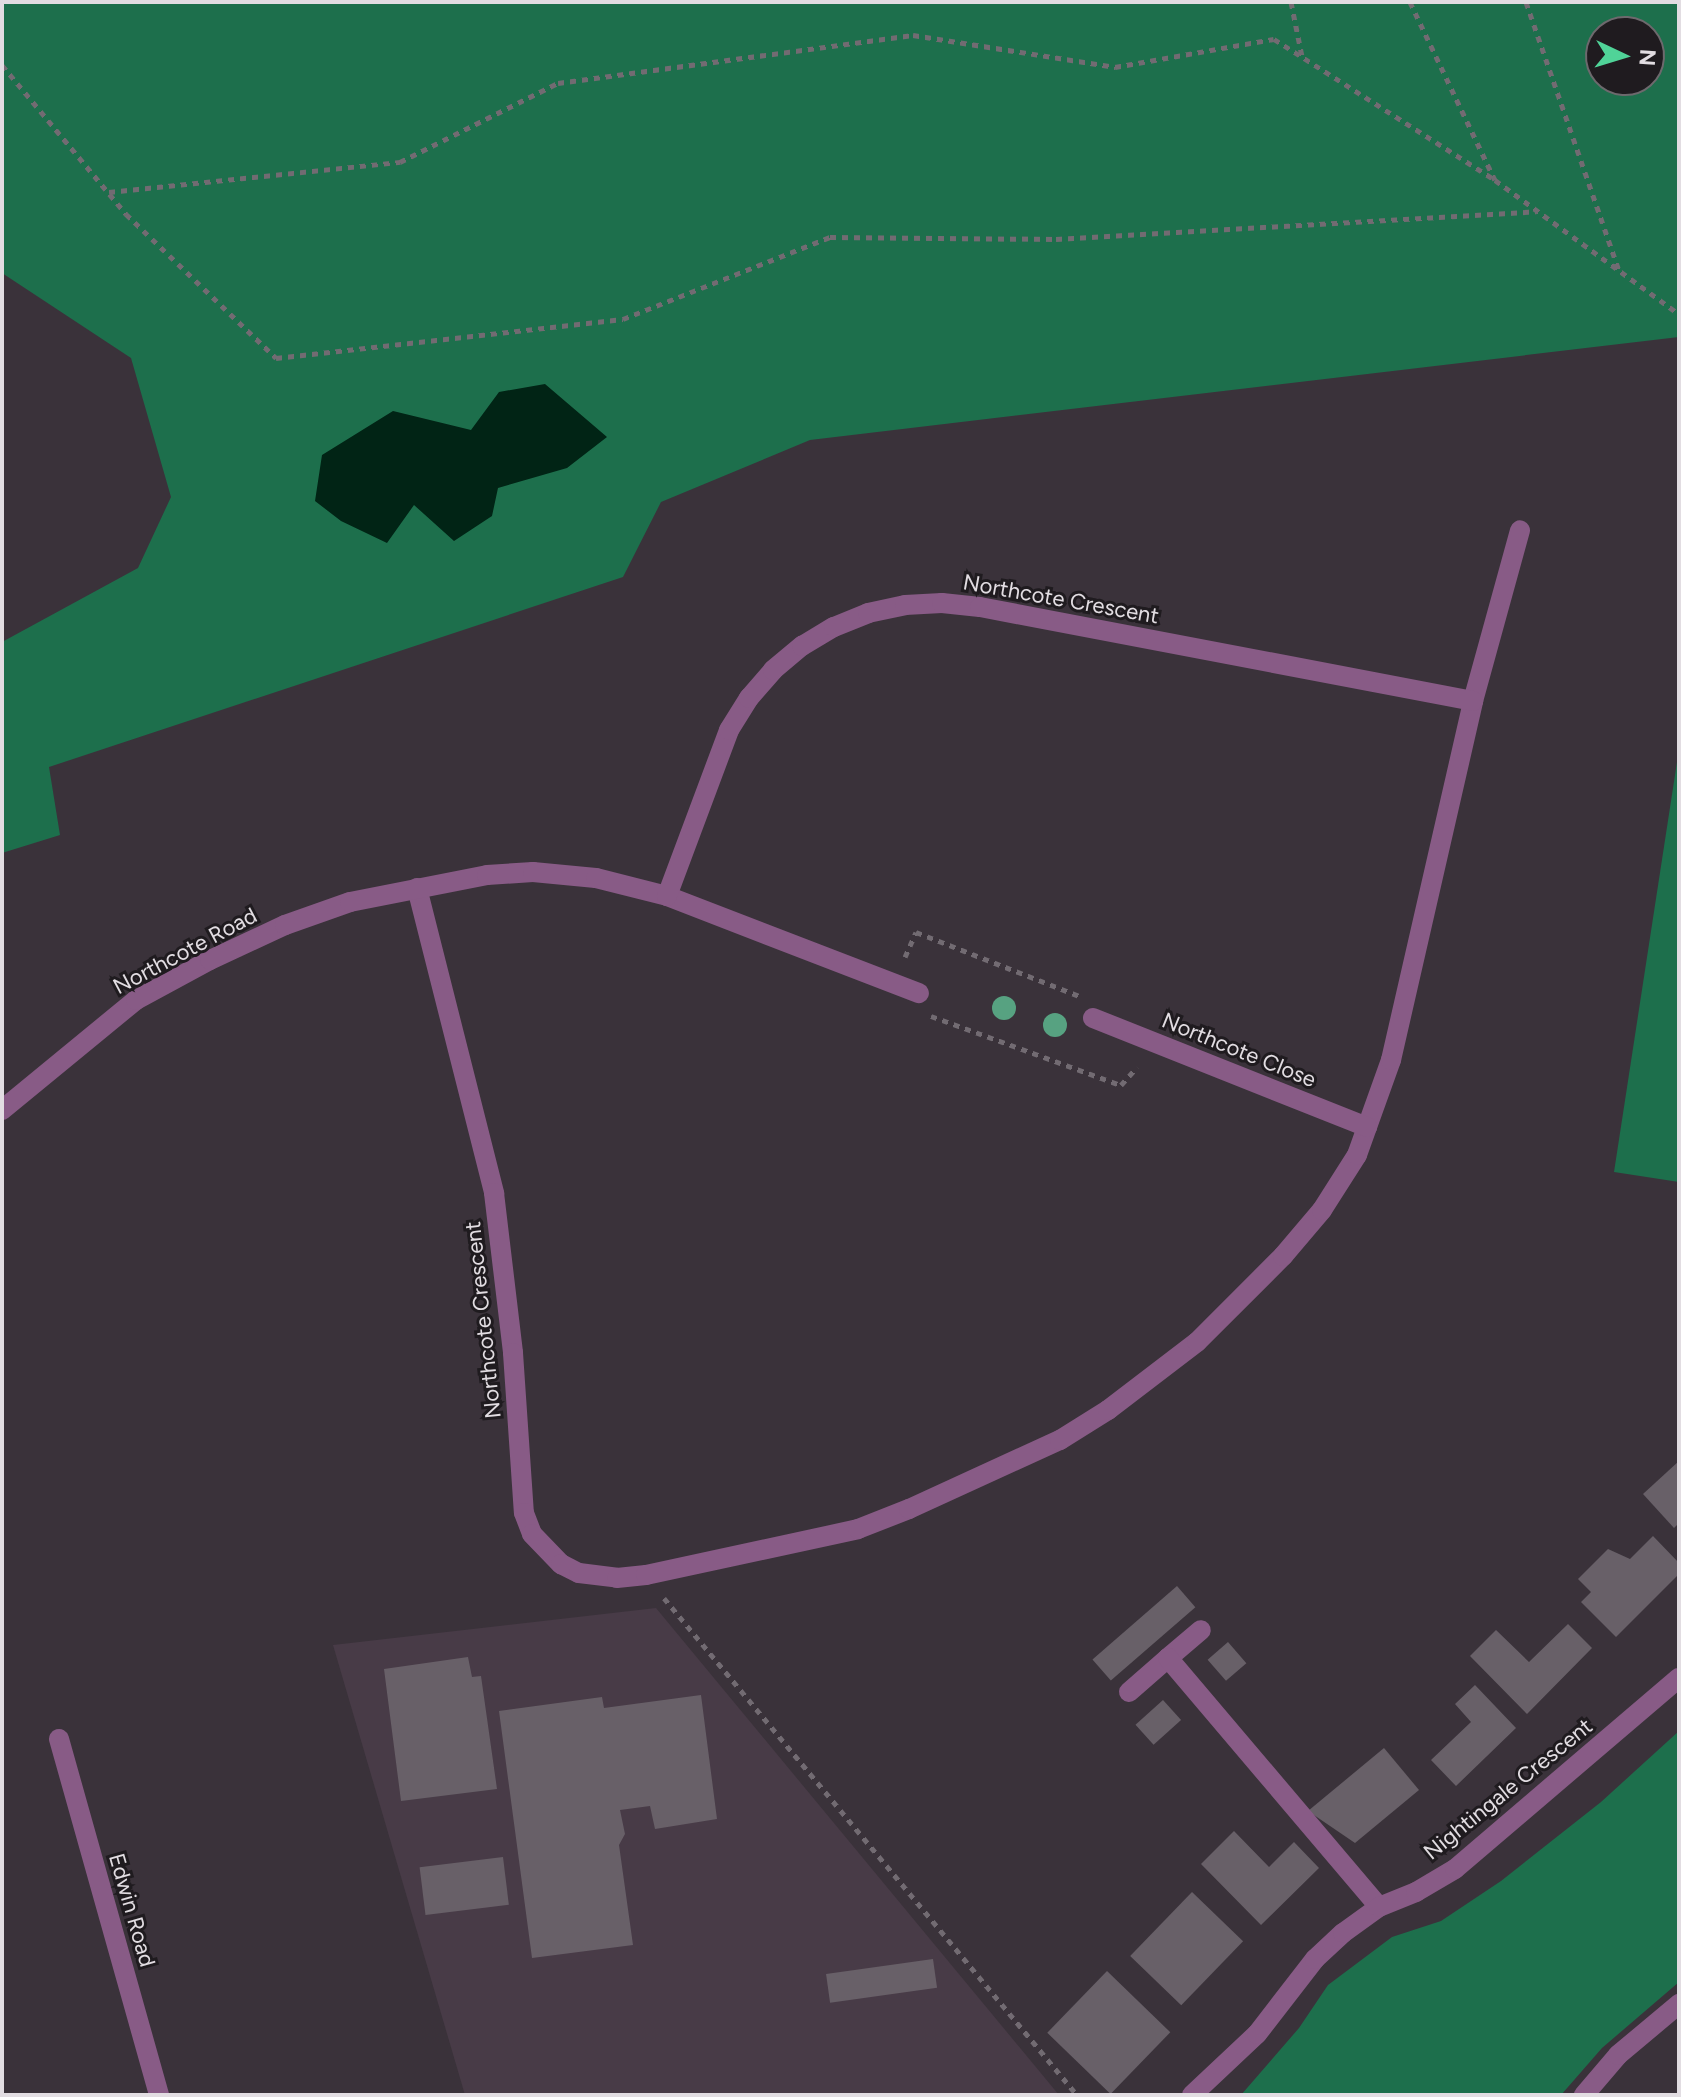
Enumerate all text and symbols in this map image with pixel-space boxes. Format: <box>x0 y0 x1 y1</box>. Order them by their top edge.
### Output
north arrow <box>1585 16 1665 96</box>
text: N <box>1633 48 1662 67</box>
street label: Northcote Crescent <box>961 569 1161 629</box>
street label: Northcote Road <box>109 902 261 1000</box>
street label: Northcote Close <box>1158 1007 1320 1093</box>
street label: Northcote Crescent <box>460 1220 506 1420</box>
street label: Nightingale Crescent <box>1418 1713 1598 1865</box>
street label: Edwin Road <box>103 1850 161 1970</box>

